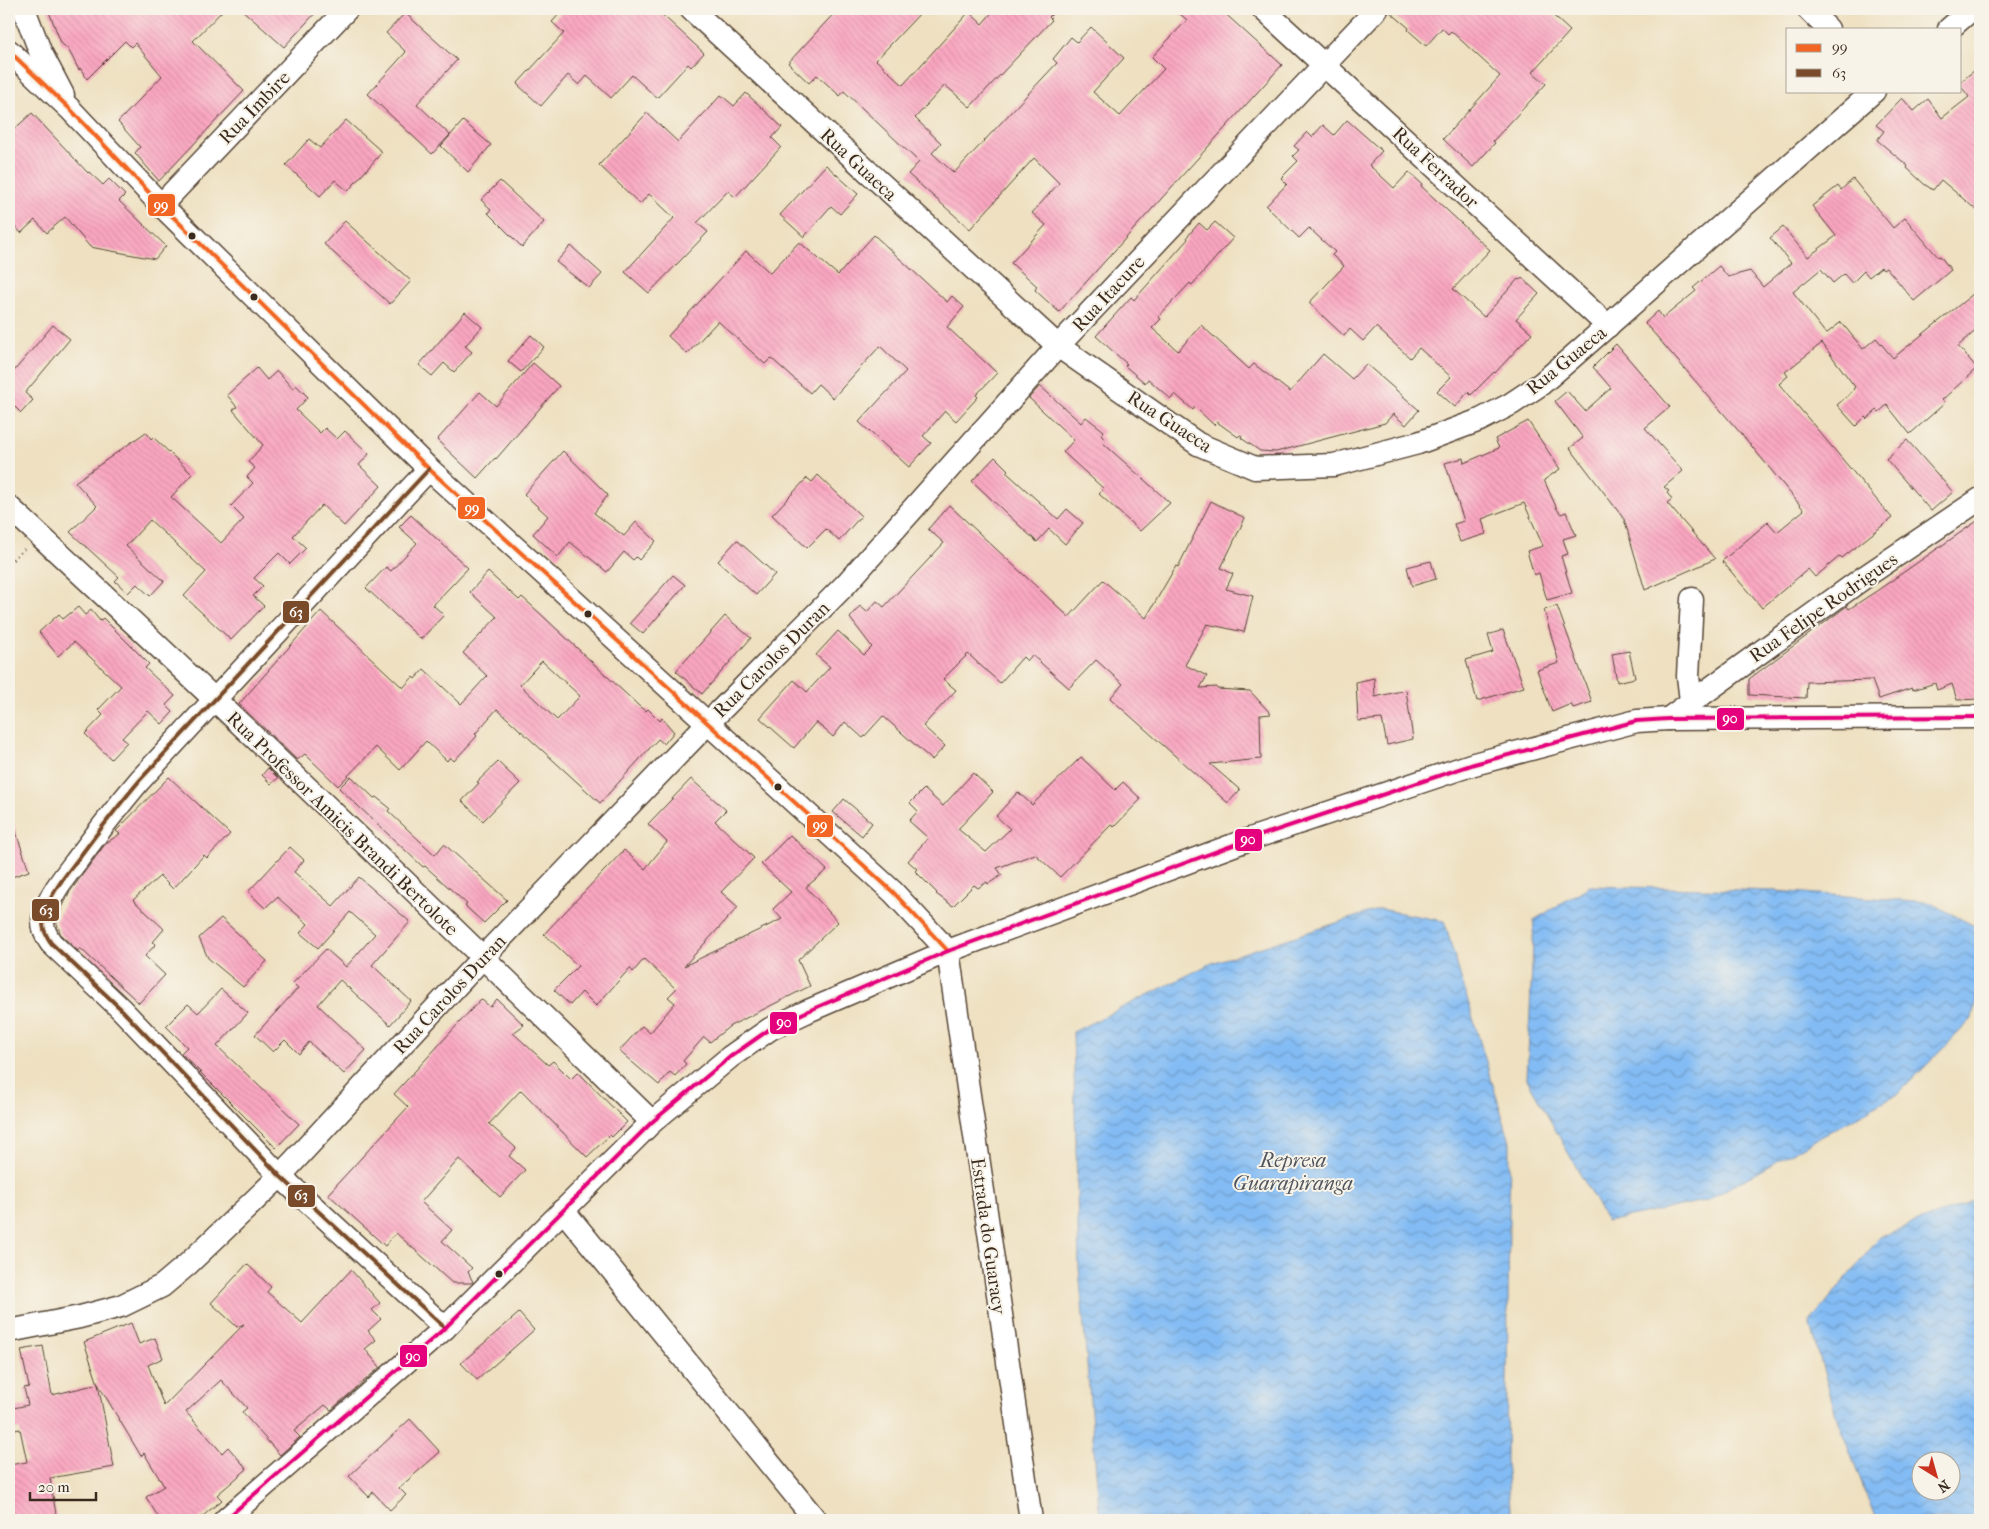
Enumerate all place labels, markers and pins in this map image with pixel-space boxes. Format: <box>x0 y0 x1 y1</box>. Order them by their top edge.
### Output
unlabelled marker <box>187 231 197 241</box>
unlabelled marker <box>249 292 259 302</box>
unlabelled marker <box>583 609 593 619</box>
unlabelled marker <box>773 782 783 792</box>
unlabelled marker <box>494 1269 504 1279</box>

